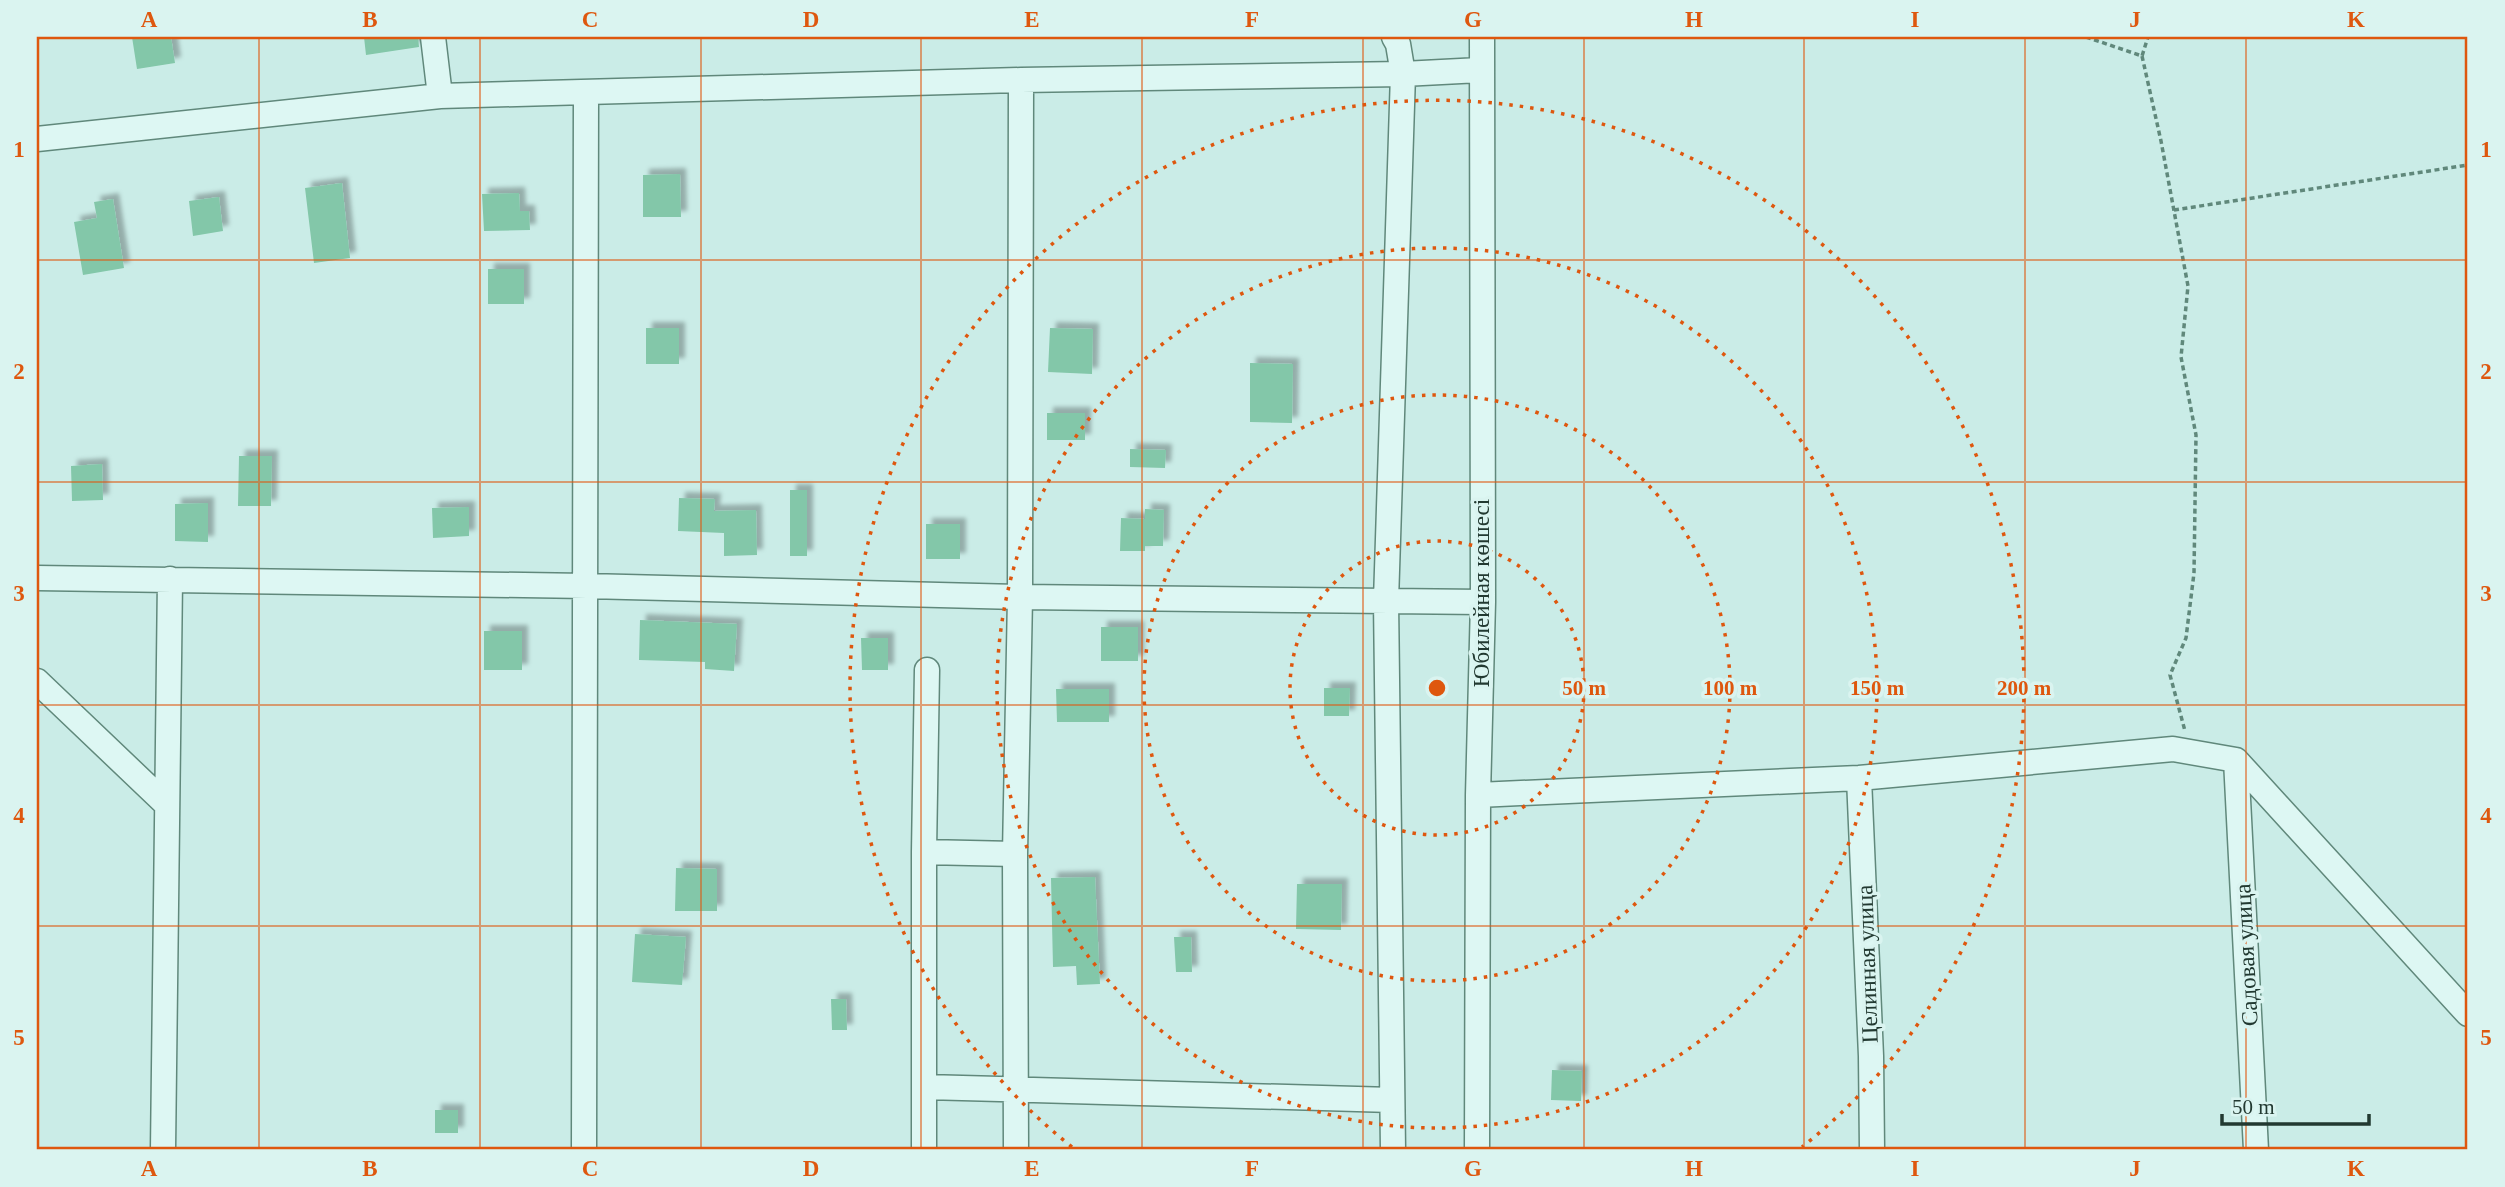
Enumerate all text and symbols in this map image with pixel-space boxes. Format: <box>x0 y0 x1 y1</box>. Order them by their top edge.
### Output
text: A <box>141 7 158 32</box>
text: B <box>362 7 378 32</box>
text: C <box>582 7 598 32</box>
text: D <box>803 7 819 32</box>
text: E <box>1024 7 1040 32</box>
text: F <box>1245 7 1259 32</box>
text: G <box>1464 7 1482 32</box>
text: H <box>1685 7 1703 32</box>
text: I <box>1911 7 1920 32</box>
text: J <box>2129 7 2141 32</box>
text: K <box>2347 7 2365 32</box>
text: 1 <box>13 137 25 162</box>
text: 1 <box>2480 137 2492 162</box>
text: 2 <box>13 359 25 384</box>
text: 2 <box>2480 359 2492 384</box>
street label: Юбилейная көшесі <box>1469 499 1494 687</box>
text: 3 <box>13 581 25 606</box>
text: 3 <box>2480 581 2492 606</box>
centre of rings <box>1425 676 1449 700</box>
text: 50 m <box>1562 676 1606 700</box>
text: 100 m <box>1703 676 1758 700</box>
text: 150 m <box>1850 676 1905 700</box>
text: 200 m <box>1997 676 2052 700</box>
text: 4 <box>13 803 25 828</box>
text: 4 <box>2480 803 2492 828</box>
street label: Садовая улица <box>2230 883 2263 1027</box>
street label: Целинная улица <box>1852 884 1883 1044</box>
text: 5 <box>13 1025 25 1050</box>
text: 5 <box>2480 1025 2492 1050</box>
scale bar <box>2222 1082 2368 1126</box>
text: 50 m <box>2232 1095 2275 1119</box>
text: A <box>141 1156 158 1181</box>
text: B <box>362 1156 378 1181</box>
text: C <box>582 1156 598 1181</box>
text: D <box>803 1156 819 1181</box>
text: E <box>1024 1156 1040 1181</box>
text: F <box>1245 1156 1259 1181</box>
text: G <box>1464 1156 1482 1181</box>
text: H <box>1685 1156 1703 1181</box>
text: I <box>1911 1156 1920 1181</box>
text: J <box>2129 1156 2141 1181</box>
text: K <box>2347 1156 2365 1181</box>

